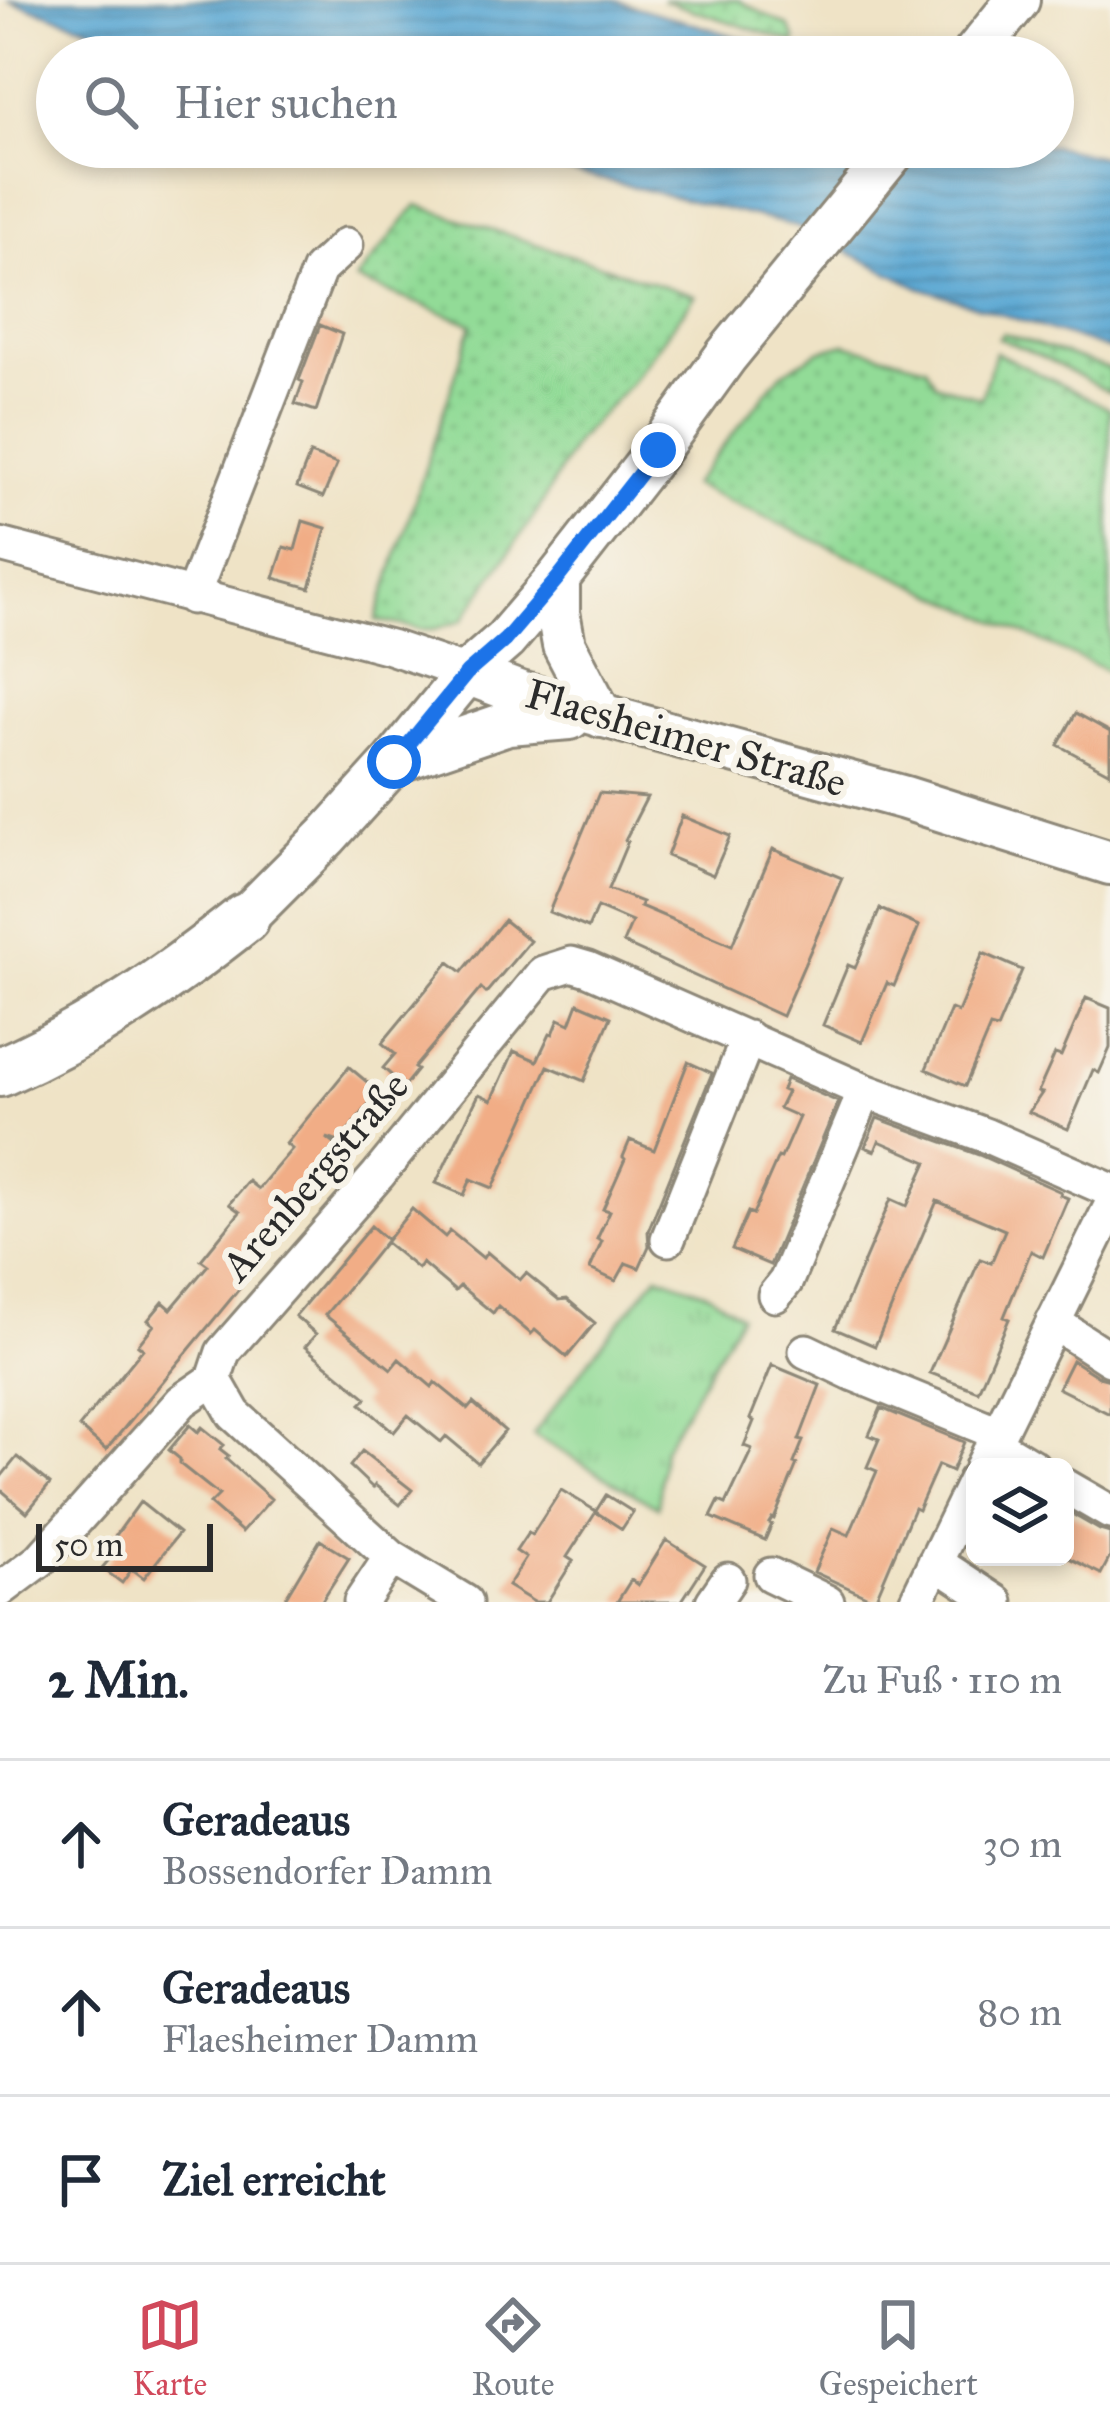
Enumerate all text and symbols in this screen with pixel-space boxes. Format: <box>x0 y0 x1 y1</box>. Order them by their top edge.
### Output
search box <box>36 36 1074 168</box>
icon: search <box>78 69 144 135</box>
text: Hier suchen <box>174 75 398 130</box>
route end <box>631 423 685 477</box>
street label: Flaesheimer Straße <box>520 667 852 809</box>
route start <box>367 735 421 789</box>
street label: Arenbergstraße <box>209 1061 420 1293</box>
map controls <box>966 1458 1074 1566</box>
button: layers <box>966 1458 1074 1566</box>
scale bar <box>36 1518 213 1571</box>
text: 50 m <box>54 1525 123 1565</box>
text: 2 Min. <box>48 1649 189 1711</box>
text: Zu Fuß · 110 m <box>823 1656 1062 1704</box>
text: Geradeaus <box>162 1792 350 1847</box>
icon: ahead <box>48 1811 114 1877</box>
text: 30 m <box>983 1820 1062 1868</box>
text: Bossendorfer Damm <box>162 1847 492 1895</box>
text: Geradeaus <box>162 1960 350 2015</box>
icon: ahead <box>48 1979 114 2045</box>
text: 80 m <box>977 1988 1062 2036</box>
text: Flaesheimer Damm <box>162 2015 478 2063</box>
icon: arrive <box>48 2147 114 2213</box>
text: Ziel erreicht <box>162 2152 386 2207</box>
tab: Karte <box>132 2292 207 2404</box>
tab: Route <box>472 2292 554 2404</box>
tab: Gespeichert <box>819 2292 978 2404</box>

